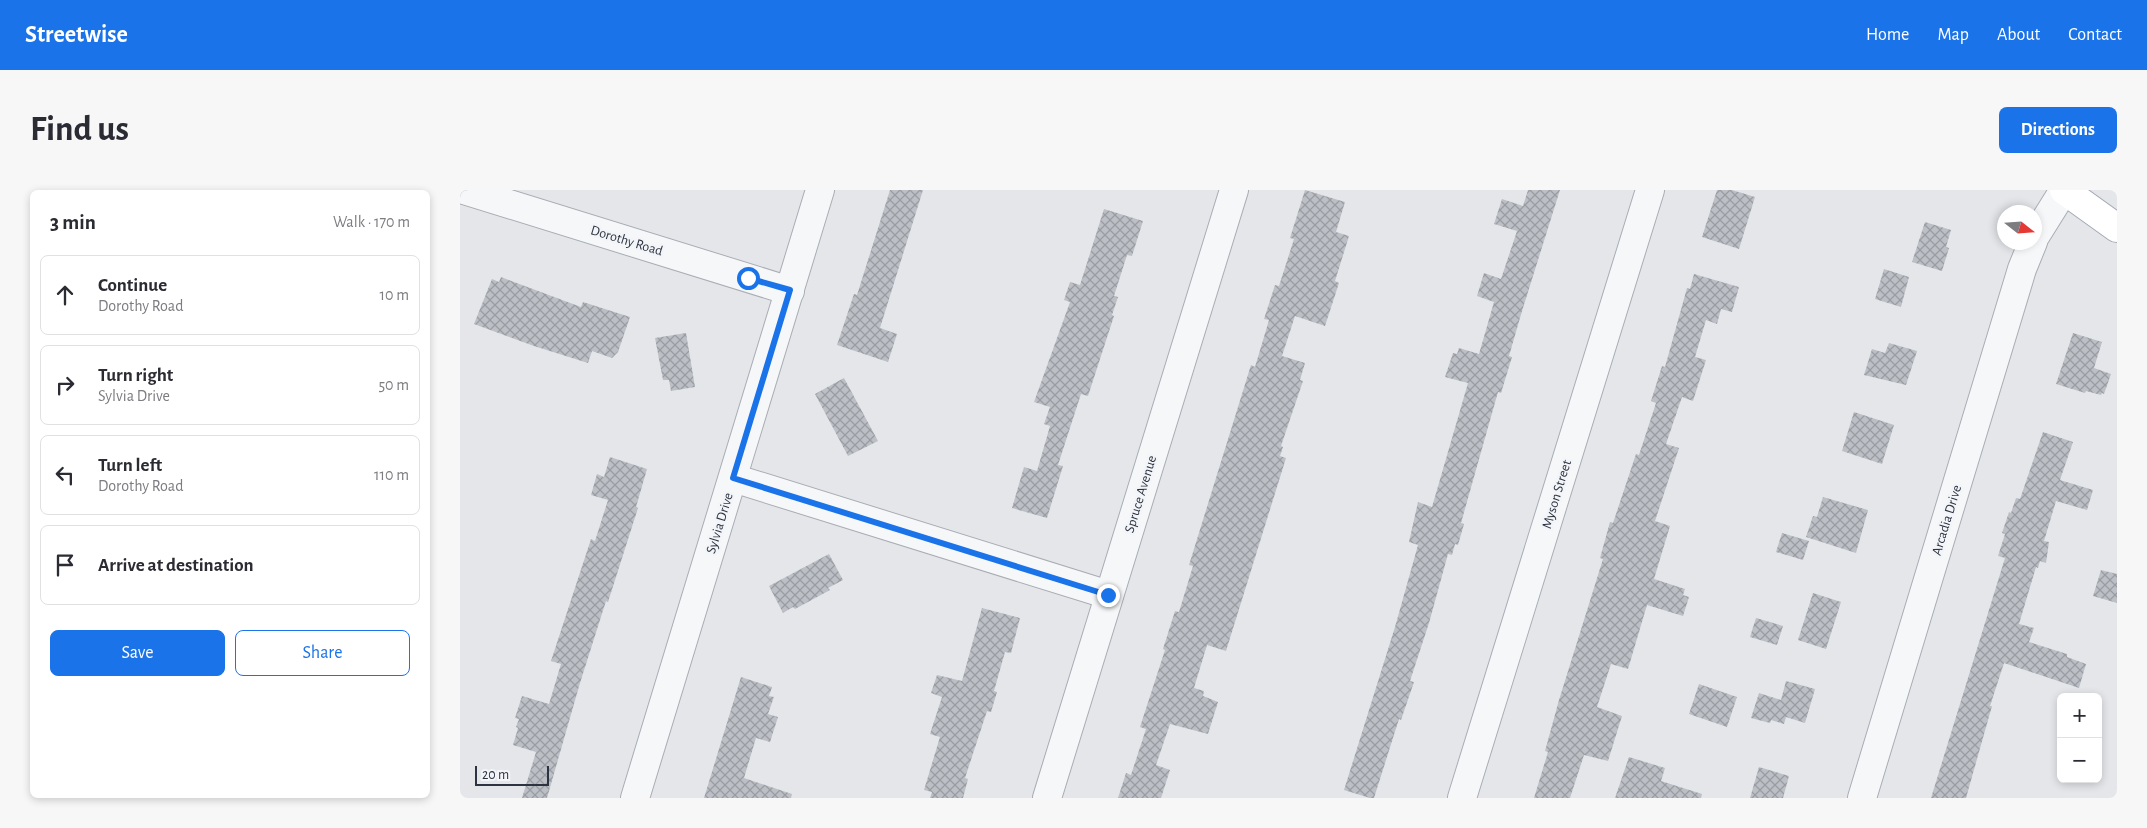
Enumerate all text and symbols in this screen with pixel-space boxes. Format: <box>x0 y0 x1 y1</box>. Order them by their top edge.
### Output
text: Streetwise <box>25 23 128 47</box>
text: Home <box>1866 26 1909 44</box>
text: Map <box>1937 26 1969 44</box>
text: About <box>1997 26 2040 44</box>
text: Contact <box>2068 26 2122 44</box>
button: Directions <box>1999 107 2117 153</box>
text: Find us <box>30 112 129 147</box>
north arrow <box>1997 205 2042 250</box>
text: 3 min <box>50 212 96 233</box>
text: Walk · 170 m <box>333 214 410 230</box>
street label: Dorothy Road <box>589 223 665 259</box>
route start <box>737 267 760 290</box>
text: Continue <box>98 276 167 295</box>
icon: ahead <box>51 281 79 309</box>
text: 10 m <box>380 287 409 303</box>
text: Dorothy Road <box>98 298 183 314</box>
text: Turn right <box>98 366 173 385</box>
icon: right <box>51 371 79 399</box>
text: 50 m <box>378 377 409 393</box>
text: Sylvia Drive <box>98 388 170 404</box>
street label: Spruce Avenue <box>1123 454 1159 535</box>
text: Turn left <box>98 456 162 475</box>
street label: Myson Street <box>1540 458 1574 530</box>
icon: left <box>51 461 79 489</box>
text: 110 m <box>374 467 409 483</box>
text: Dorothy Road <box>98 478 183 494</box>
street label: Arcadia Drive <box>1930 483 1964 557</box>
street label: Sylvia Drive <box>704 491 736 555</box>
icon: arrive <box>51 551 79 579</box>
text: Arrive at destination <box>98 556 254 575</box>
route end <box>1097 584 1120 607</box>
button: Save <box>50 630 225 676</box>
button: Share <box>235 630 410 676</box>
map controls <box>2057 693 2102 783</box>
button: + <box>2057 693 2102 738</box>
button: − <box>2057 738 2102 783</box>
scale bar <box>475 763 549 786</box>
text: 20 m <box>482 768 509 782</box>

